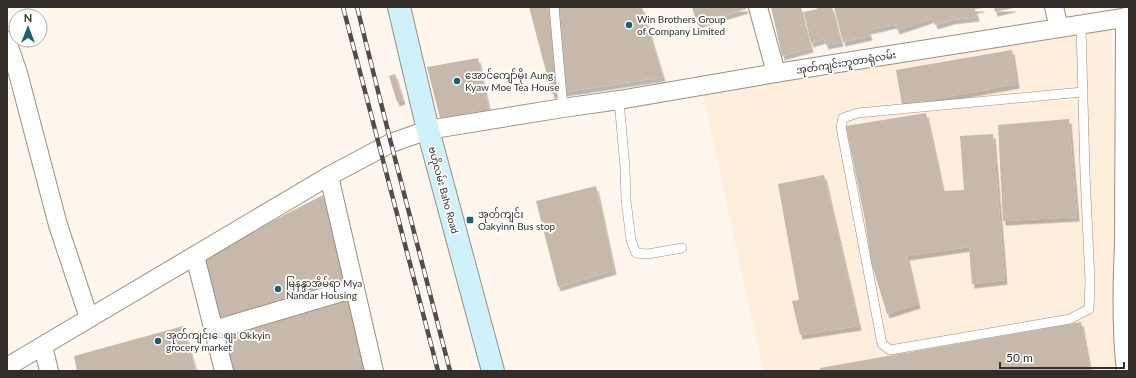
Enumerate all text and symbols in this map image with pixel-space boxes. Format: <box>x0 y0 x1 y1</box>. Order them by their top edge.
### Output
north arrow <box>8 8 48 48</box>
text: N <box>24 11 32 24</box>
place label: Win Brothers Group of Company Limited <box>637 13 726 37</box>
marker: Win Brothers Group of Company Limited <box>624 20 634 30</box>
street label: အုတ်ကျင်းဘူတာရုံလမ်း <box>795 47 897 79</box>
place label: အောင်ကျော်မိုး Aung Kyaw Moe Tea House <box>465 68 559 93</box>
marker: အောင်ကျော်မိုး Aung Kyaw Moe Tea House <box>452 76 462 86</box>
street label: ဗဟိုလမ်း Baho Road <box>424 145 462 236</box>
place label: အုတ်ကျင်း Oakyinn Bus stop <box>478 207 556 232</box>
marker: အုတ်ကျင်း Oakyinn Bus stop <box>465 215 475 225</box>
place label: မြနန္ဒာအိမ်ရာ Mya Nandar Housing <box>286 276 362 301</box>
marker: မြနန္ဒာအိမ်ရာ Mya Nandar Housing <box>273 284 283 294</box>
place label: အုတ်ကျင်းေစျး Okkyin grocery market <box>166 328 270 353</box>
marker: အုတ်ကျင်းေစျး Okkyin grocery market <box>153 336 163 346</box>
scale bar <box>1000 344 1124 370</box>
text: 50 m <box>1006 350 1033 365</box>

